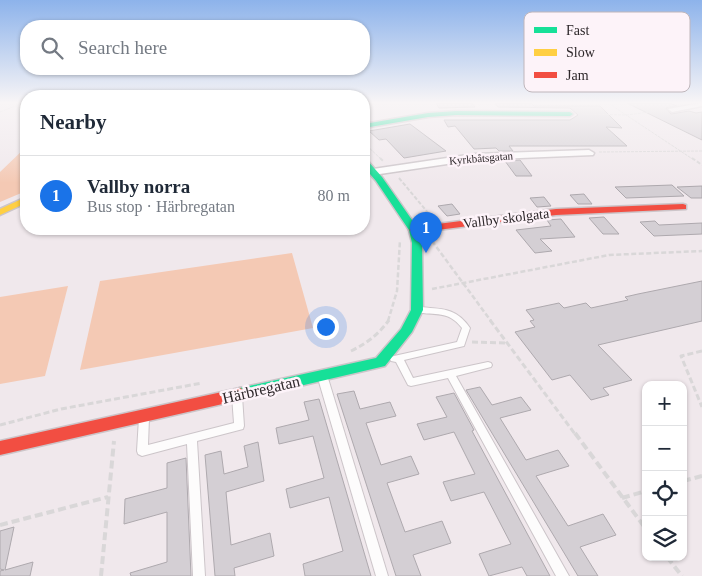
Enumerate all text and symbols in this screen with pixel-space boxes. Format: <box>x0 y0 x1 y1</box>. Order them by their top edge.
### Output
legend <box>524 12 690 92</box>
search box <box>20 20 370 75</box>
text: Fast <box>566 23 589 38</box>
icon: search <box>38 34 66 62</box>
text: Search here <box>78 37 167 58</box>
text: Slow <box>566 45 596 60</box>
text: Jam <box>566 68 589 83</box>
text: Nearby <box>40 110 107 134</box>
street label: Kyrkbåtsgatan <box>449 149 514 167</box>
text: Vallby norra <box>87 176 190 197</box>
text: 1 <box>52 187 60 204</box>
text: 80 m <box>318 187 350 204</box>
text: Bus stop · Härbregatan <box>87 198 235 215</box>
street label: Vallby skolgata <box>462 206 551 231</box>
pin: 1 <box>410 212 442 253</box>
your location <box>313 314 339 340</box>
street label: Härbregatan <box>221 372 302 408</box>
map controls <box>642 381 687 561</box>
button: + <box>642 381 687 426</box>
button: − <box>642 426 687 471</box>
button: locate <box>642 471 687 516</box>
button: layers <box>642 516 687 561</box>

